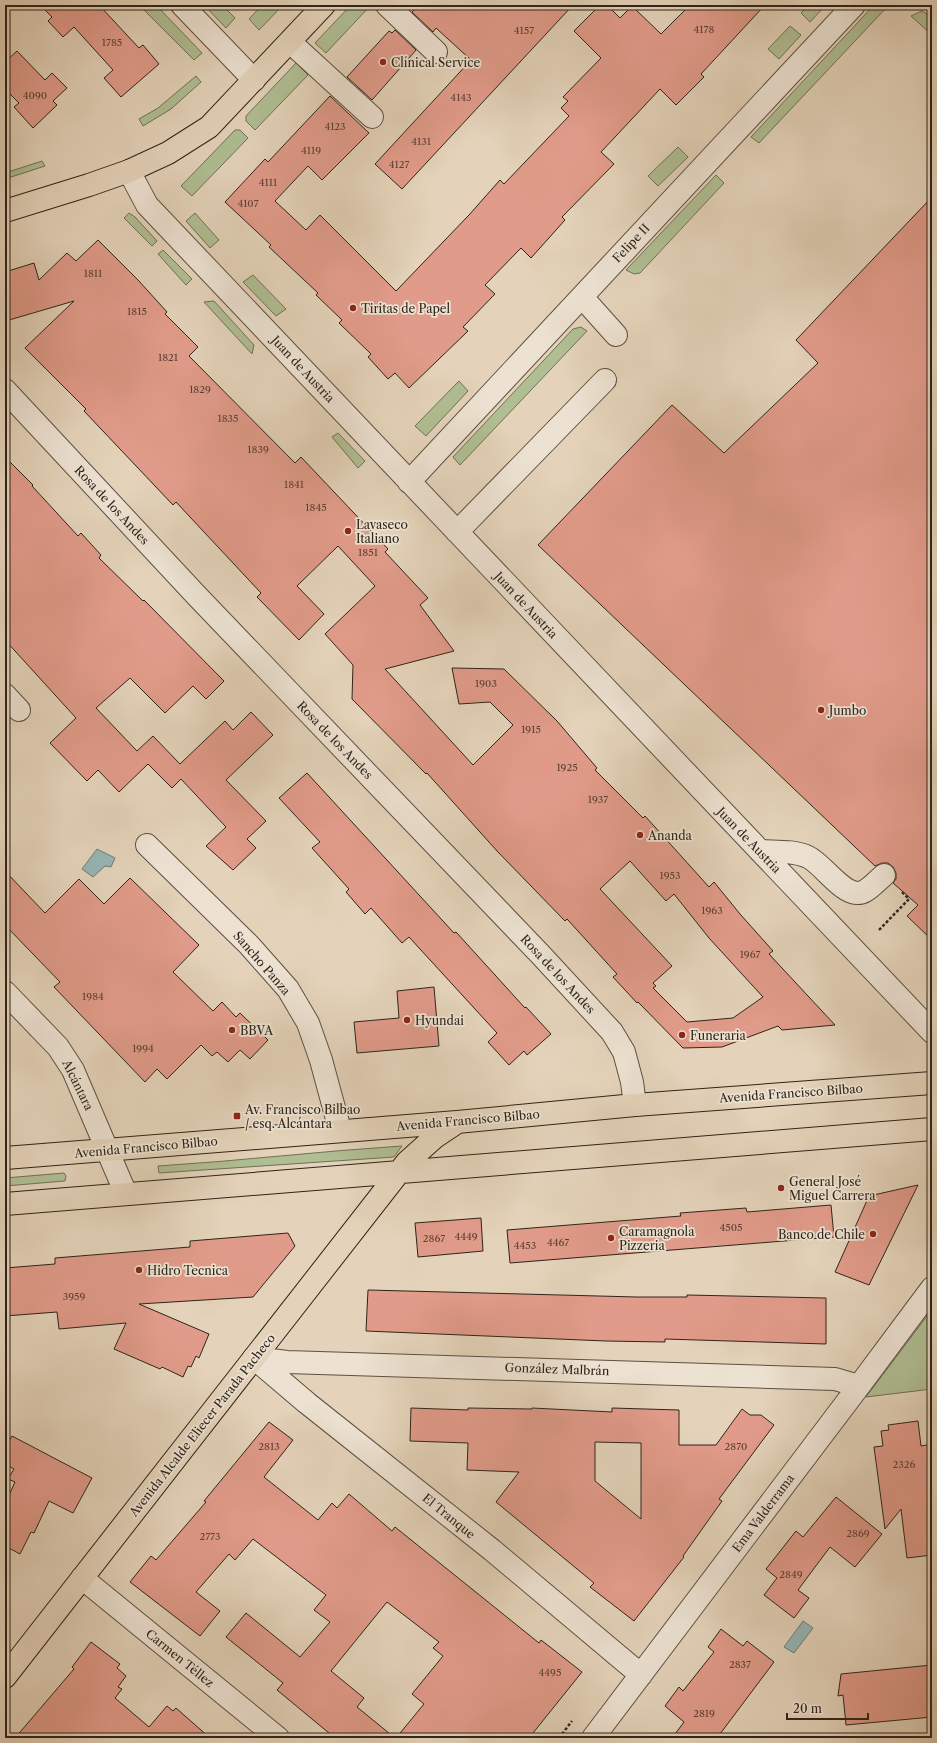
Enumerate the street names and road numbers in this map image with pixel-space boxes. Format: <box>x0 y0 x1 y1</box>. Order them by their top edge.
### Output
street label: Felipe II <box>609 220 653 266</box>
street label: Juan de Austria <box>267 331 338 406</box>
street label: Rosa de los Andes <box>72 462 152 548</box>
street label: Juan de Austria <box>490 567 561 642</box>
street label: Rosa de los Andes <box>294 698 376 782</box>
street label: Juan de Austria <box>712 802 785 877</box>
street label: Sancho Panza <box>230 928 294 998</box>
street label: Rosa de los Andes <box>518 931 598 1017</box>
street label: Alcántara <box>59 1056 97 1113</box>
street label: Avenida Francisco Bilbao <box>718 1080 863 1106</box>
street label: Avenida Francisco Bilbao <box>395 1106 540 1134</box>
street label: Avenida Francisco Bilbao <box>73 1133 218 1161</box>
street label: Avenida Alcalde Eliecer Parada Pacheco <box>125 1331 278 1520</box>
street label: González Malbrán <box>504 1360 610 1378</box>
street label: Ema Valderrama <box>729 1471 798 1555</box>
street label: El Tranque <box>420 1490 478 1542</box>
street label: Carmen Téllez <box>143 1626 217 1690</box>

